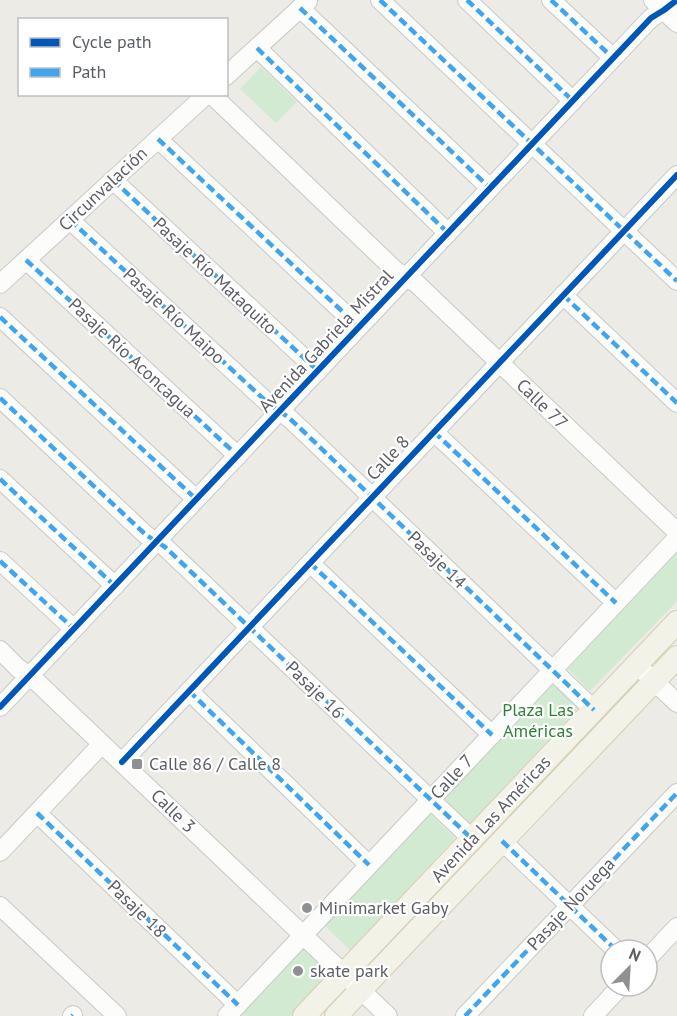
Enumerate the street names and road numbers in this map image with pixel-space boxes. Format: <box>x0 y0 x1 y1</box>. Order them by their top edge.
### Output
street label: Circunvalación <box>53 142 152 236</box>
street label: Pasaje Río Mataquito <box>148 212 282 339</box>
street label: Pasaje Río Maipo <box>119 263 230 369</box>
street label: Avenida Gabriela Mistral <box>253 264 398 417</box>
street label: Pasaje Río Aconcagua <box>64 293 201 423</box>
street label: Calle 77 <box>512 373 573 434</box>
street label: Calle 8 <box>361 430 414 485</box>
street label: Pasaje 14 <box>403 526 472 593</box>
street label: Pasaje 16 <box>281 656 350 723</box>
street label: Calle 7 <box>425 749 478 804</box>
street label: Avenida Las Américas <box>426 750 555 887</box>
street label: Calle 3 <box>146 784 200 837</box>
street label: Pasaje Noruega <box>522 852 620 955</box>
street label: Pasaje 18 <box>103 875 172 942</box>

